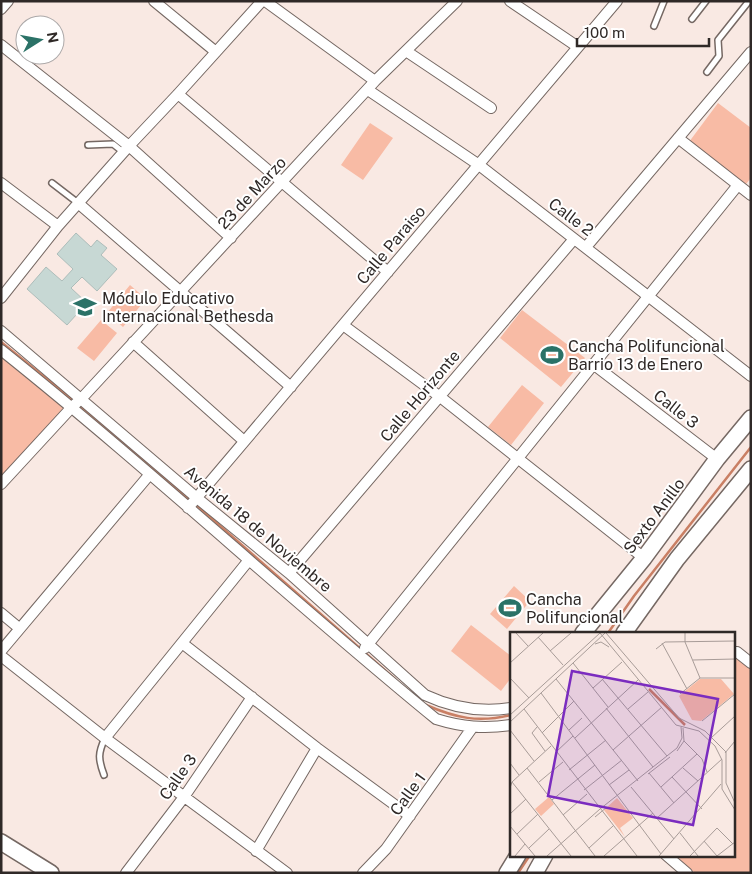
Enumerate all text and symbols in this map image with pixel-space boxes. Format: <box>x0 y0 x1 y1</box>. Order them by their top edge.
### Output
north arrow <box>15 15 65 65</box>
scale bar <box>577 15 710 47</box>
text: 100 m <box>584 24 625 41</box>
text: N <box>44 31 62 44</box>
street label: 23 de Marzo <box>214 153 290 233</box>
street label: Calle 2 <box>545 194 597 240</box>
street label: Calle Paraiso <box>353 202 429 288</box>
place label: Módulo Educativo Internacional Bethesda <box>102 289 274 326</box>
school or university icon: Módulo Educativo Internacional Bethesda <box>72 294 98 320</box>
place label: Cancha Polifuncional Barrio 13 de Enero <box>568 337 725 374</box>
sports icon: Cancha Polifuncional Barrio 13 de Enero <box>539 342 565 368</box>
street label: Calle Horizonte <box>376 346 464 446</box>
street label: Calle 3 <box>650 386 702 432</box>
street label: Avenida 18 de Noviembre <box>181 462 335 596</box>
street label: Sexto Anillo <box>619 475 689 557</box>
place label: Cancha Polifuncional <box>526 590 623 627</box>
sports icon: Cancha Polifuncional <box>497 595 523 621</box>
inset map <box>510 632 734 856</box>
street label: Calle 3 <box>155 750 201 804</box>
street label: Calle 1 <box>386 769 430 819</box>

